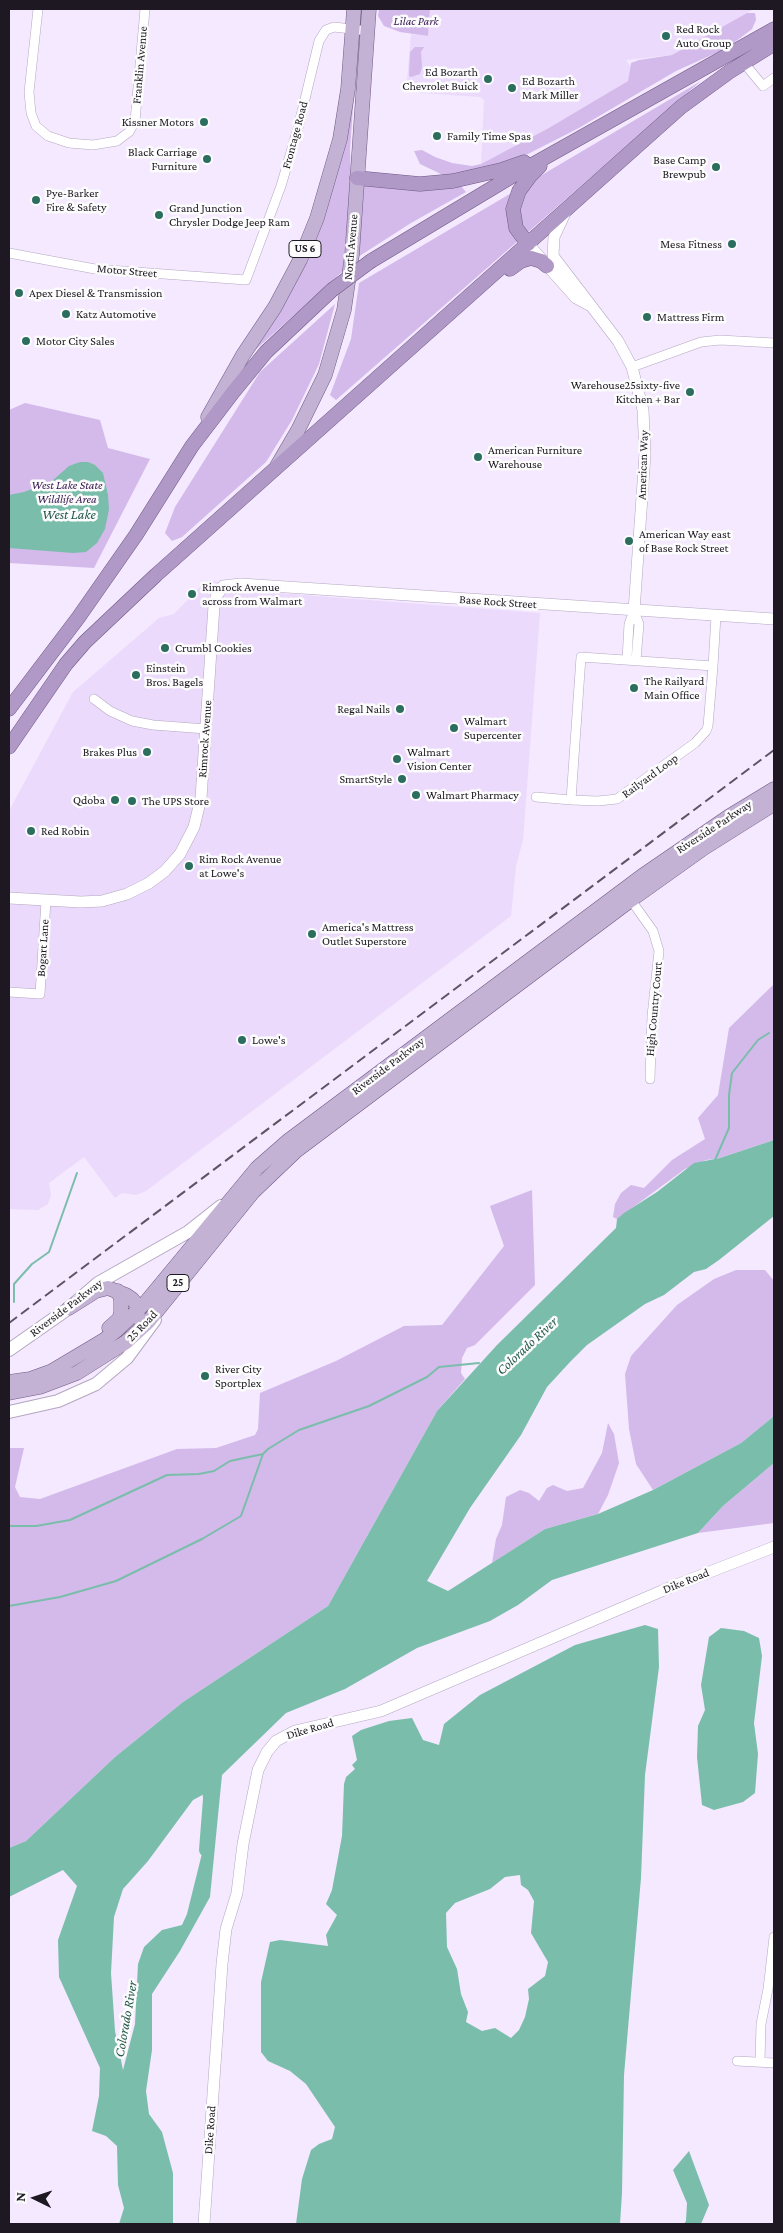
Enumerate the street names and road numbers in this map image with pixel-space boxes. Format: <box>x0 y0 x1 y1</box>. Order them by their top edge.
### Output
street label: Franklin Avenue <box>129 26 151 104</box>
street label: Frontage Road <box>279 100 311 170</box>
street label: North Avenue <box>341 213 361 281</box>
road number: US 6 <box>289 240 321 258</box>
street label: Motor Street <box>96 261 158 281</box>
street label: American Way <box>635 430 651 500</box>
street label: Base Rock Street <box>459 592 537 612</box>
street label: Rimrock Avenue <box>195 700 215 778</box>
street label: Railyard Loop <box>619 751 681 801</box>
street label: Riverside Parkway <box>673 797 755 857</box>
street label: Bogart Lane <box>34 919 52 977</box>
street label: High Country Court <box>643 961 665 1057</box>
street label: Riverside Parkway <box>349 1034 427 1098</box>
road number: 25 <box>167 1275 189 1292</box>
street label: Riverside Parkway <box>27 1276 105 1340</box>
street label: 25 Road <box>124 1307 160 1345</box>
street label: Dike Road <box>661 1565 711 1597</box>
street label: Dike Road <box>285 1715 335 1743</box>
street label: Dike Road <box>201 2105 219 2155</box>

